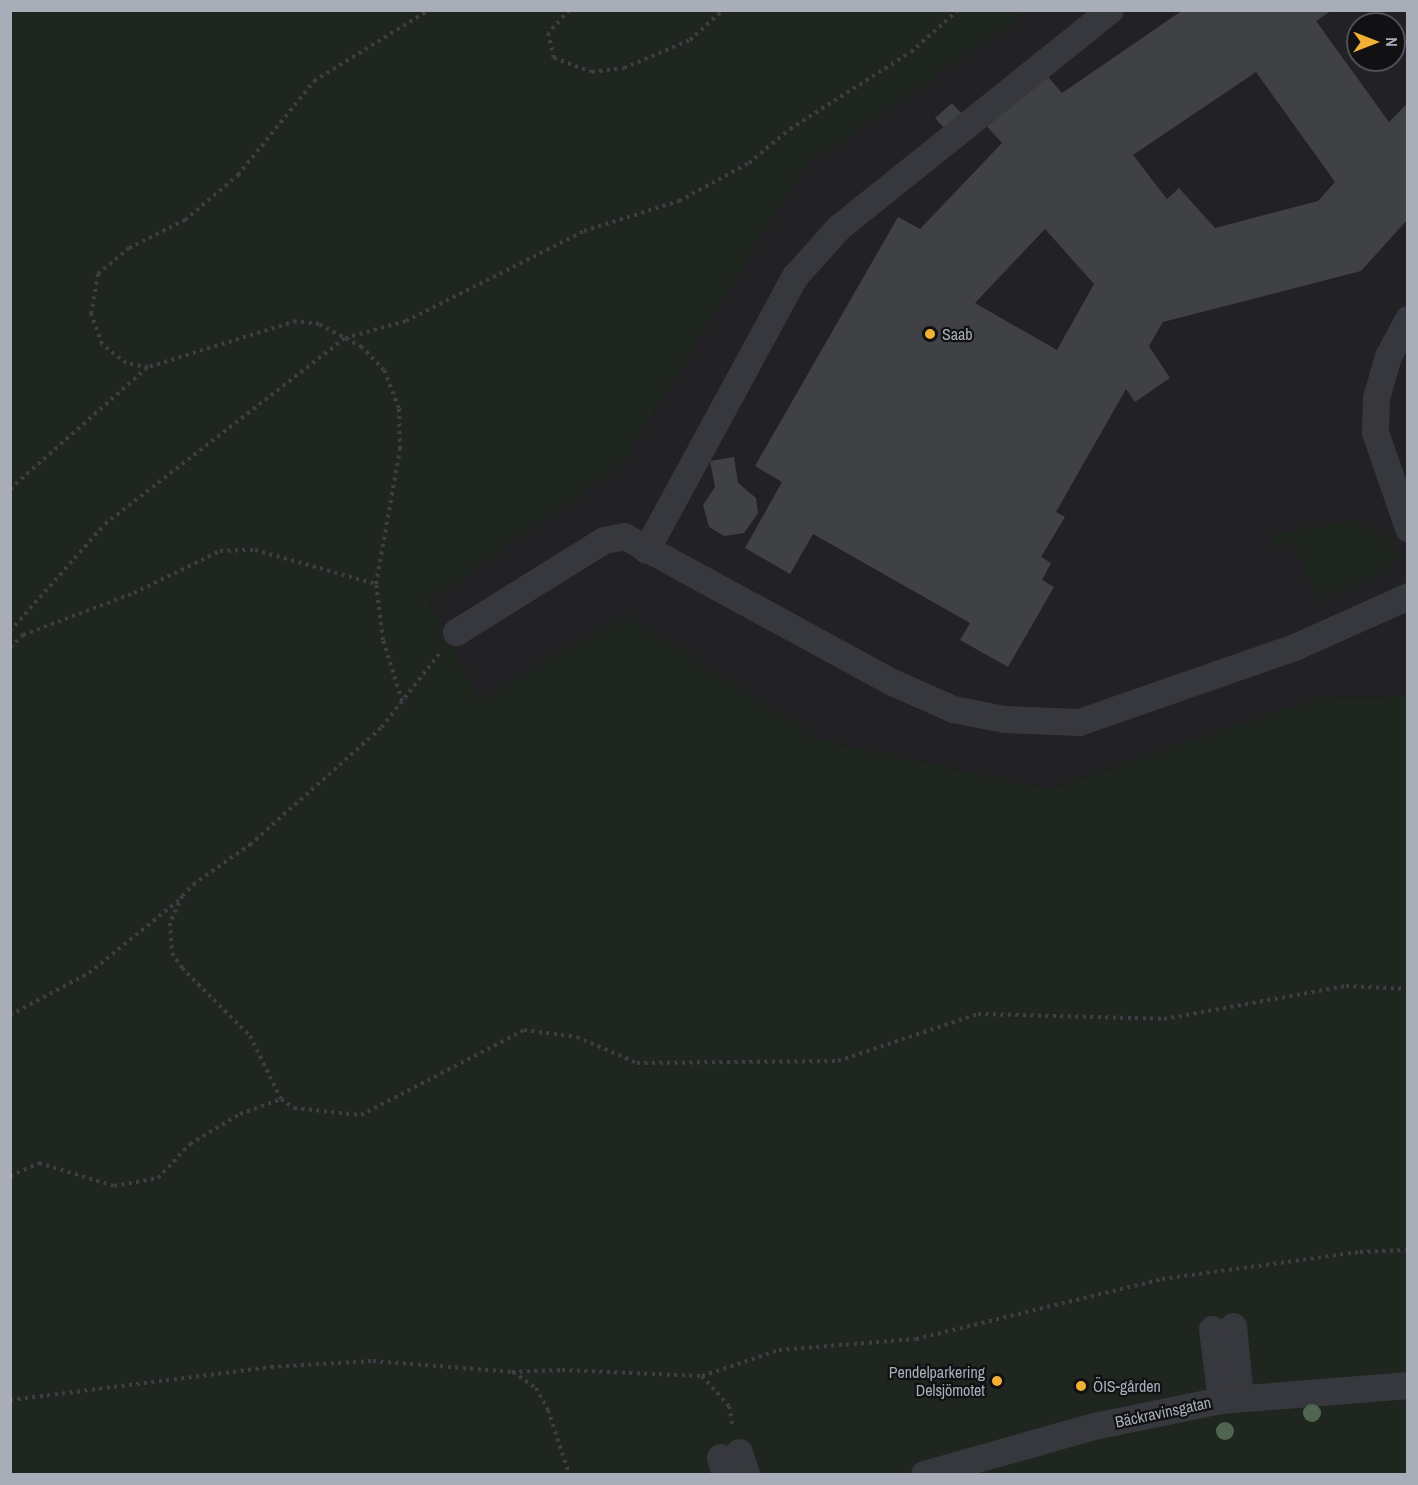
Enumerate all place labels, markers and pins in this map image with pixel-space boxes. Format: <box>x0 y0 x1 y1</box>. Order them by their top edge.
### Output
place label: Saab <box>942 324 973 344</box>
marker: Saab <box>923 327 937 341</box>
place label: Pendelparkering Delsjömotet <box>889 1362 985 1400</box>
marker: Pendelparkering Delsjömotet <box>990 1374 1004 1388</box>
place label: ÖIS-gården <box>1093 1376 1161 1396</box>
marker: ÖIS-gården <box>1074 1379 1088 1393</box>

